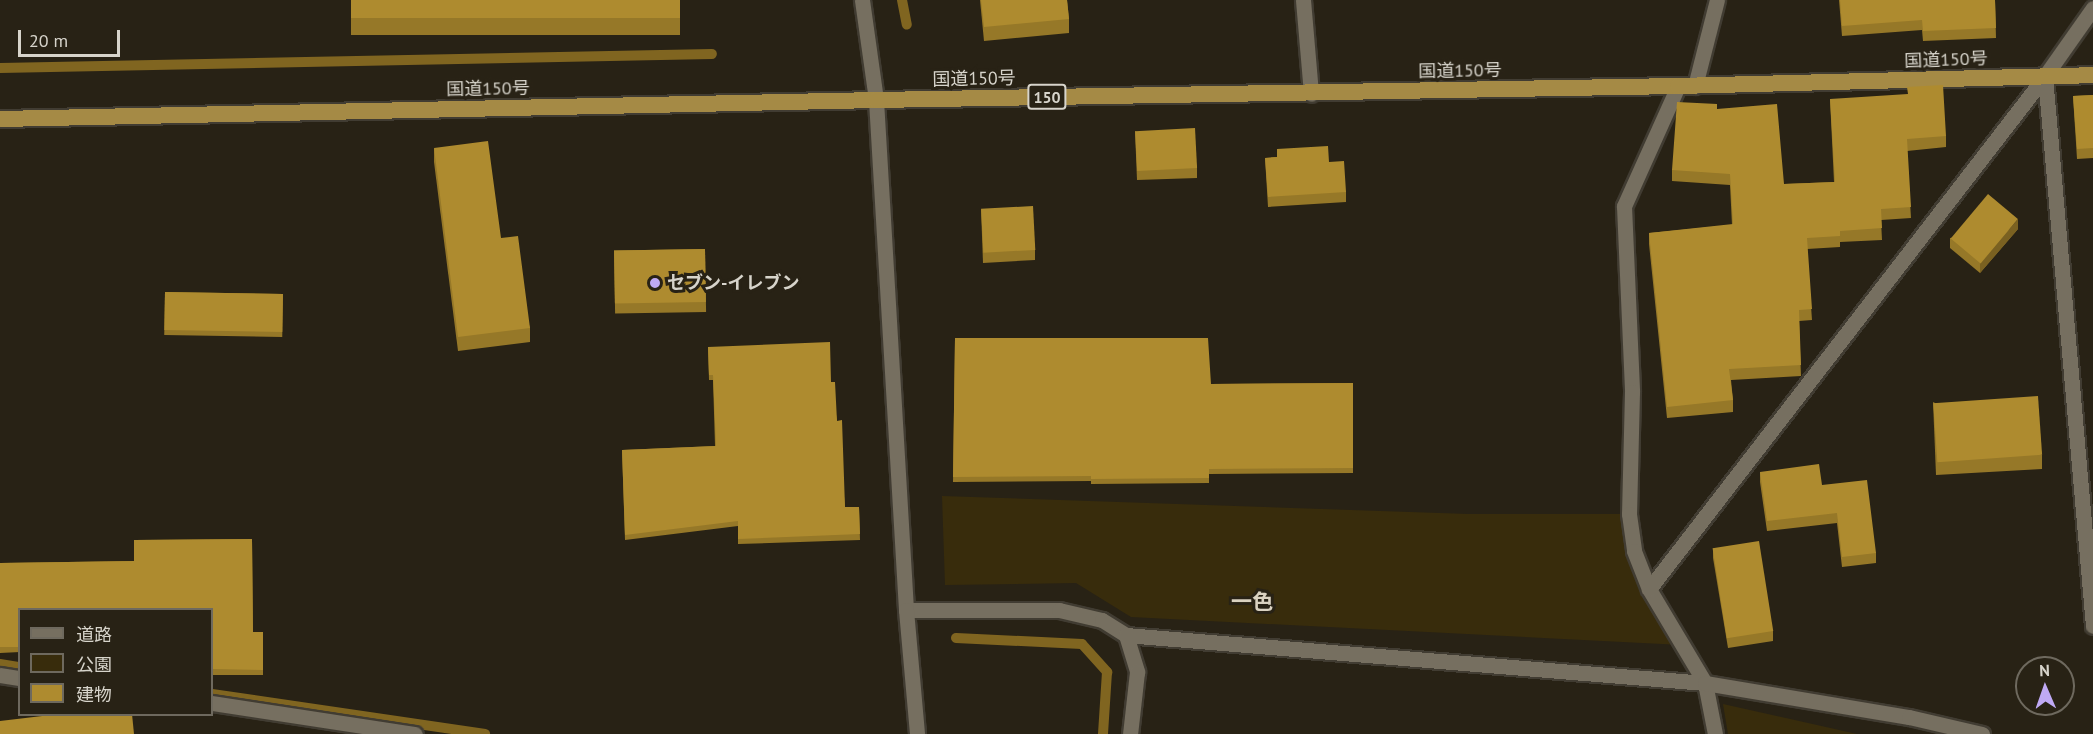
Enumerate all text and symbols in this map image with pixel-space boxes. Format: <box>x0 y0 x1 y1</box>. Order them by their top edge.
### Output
scale bar <box>21 18 123 56</box>
text: 20 m <box>29 29 68 52</box>
street label: 国道150号 <box>1904 48 1988 72</box>
street label: 国道150号 <box>1418 59 1502 83</box>
street label: 国道150号 <box>932 67 1016 91</box>
street label: 国道150号 <box>446 77 530 101</box>
road number: 150 <box>1026 84 1068 110</box>
place label: セブン-イレブン <box>667 272 799 294</box>
marker: セブン-イレブン <box>648 276 662 290</box>
district label: 一色 <box>1231 589 1273 615</box>
legend <box>18 608 213 716</box>
text: 道路 <box>76 623 112 646</box>
text: 公園 <box>76 653 112 676</box>
north arrow <box>2015 656 2075 716</box>
text: N <box>2039 660 2050 680</box>
text: 建物 <box>76 683 112 706</box>

